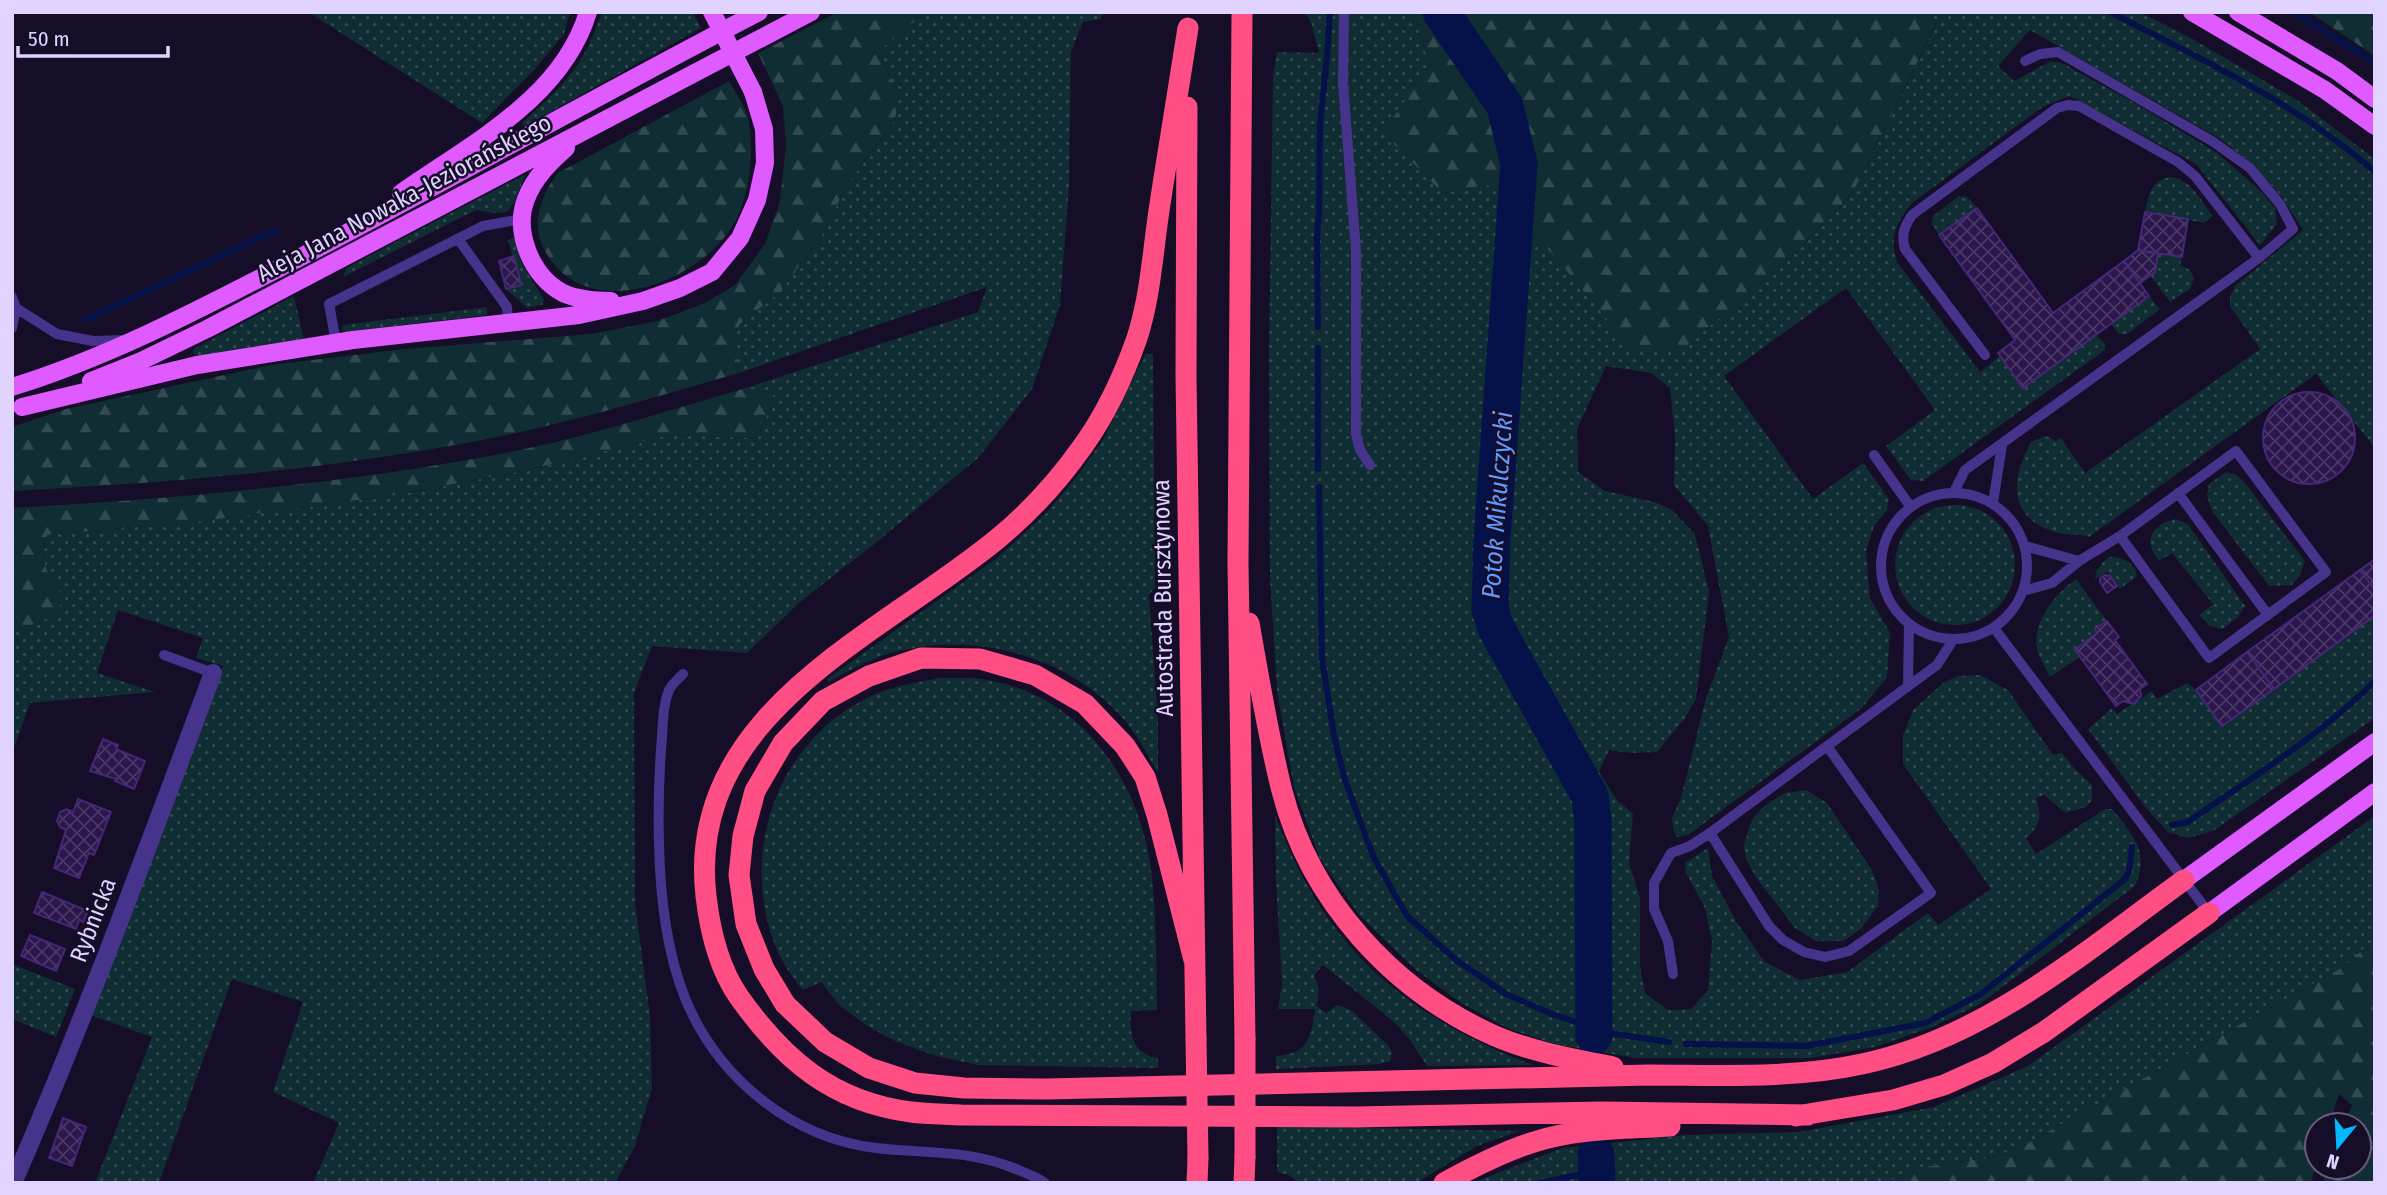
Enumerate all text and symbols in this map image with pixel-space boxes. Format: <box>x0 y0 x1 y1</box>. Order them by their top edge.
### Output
scale bar <box>18 14 168 58</box>
text: 50 m <box>28 26 70 52</box>
street label: Aleja Jana Nowaka-Jeziorańskiego <box>252 108 556 288</box>
water label: Potok Mikulczycki <box>1475 410 1520 600</box>
street label: Autostrada Bursztynowa <box>1147 479 1179 717</box>
street label: Rybnicka <box>64 874 122 966</box>
north arrow <box>2303 1111 2373 1181</box>
text: N <box>2324 1149 2342 1174</box>

